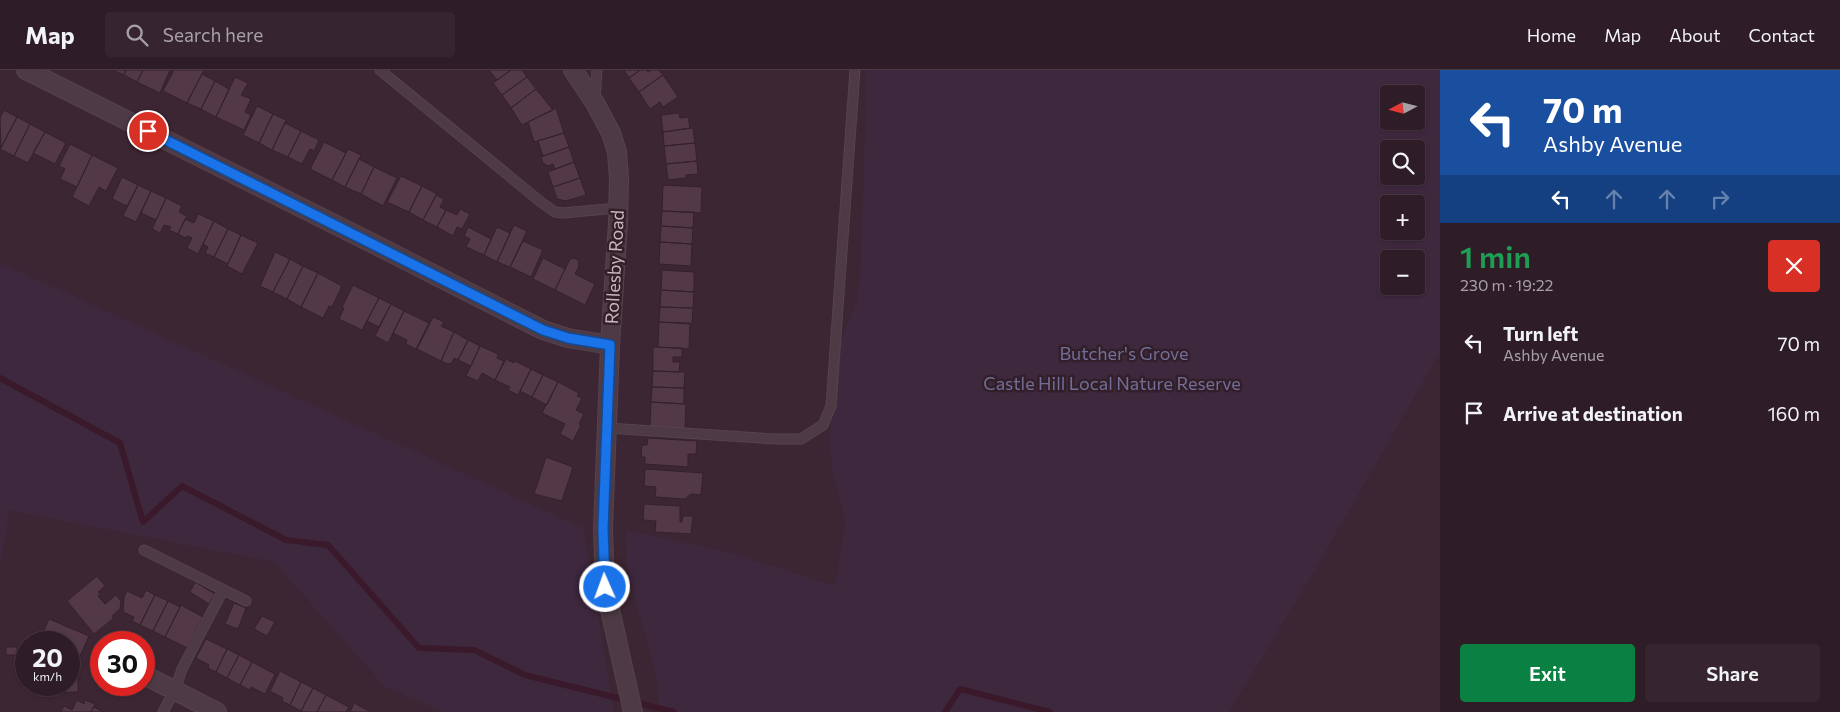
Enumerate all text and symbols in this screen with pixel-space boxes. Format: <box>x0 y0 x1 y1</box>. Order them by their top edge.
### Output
search box <box>105 12 455 57</box>
text: Map <box>25 20 75 49</box>
icon: search <box>123 21 151 49</box>
text: Search here <box>163 23 263 46</box>
text: Home <box>1527 24 1576 46</box>
text: Map <box>1604 24 1641 46</box>
text: About <box>1669 24 1721 46</box>
text: Contact <box>1749 24 1815 46</box>
north arrow <box>1380 85 1425 130</box>
map controls <box>1380 85 1425 295</box>
text: 70 m <box>1543 87 1623 130</box>
icon: left <box>1460 90 1525 155</box>
pin <box>127 110 169 152</box>
icon: arrive <box>134 117 162 145</box>
text: Ashby Avenue <box>1543 130 1682 157</box>
button: search <box>1380 140 1425 185</box>
icon: left <box>1547 185 1575 213</box>
icon: ahead <box>1600 185 1628 213</box>
icon: ahead <box>1653 185 1681 213</box>
icon: right <box>1706 185 1734 213</box>
button: + <box>1380 195 1425 240</box>
street label: Rollesby Road <box>600 209 628 325</box>
text: 1 min <box>1460 237 1531 274</box>
button: close <box>1768 240 1820 292</box>
button: − <box>1380 250 1425 295</box>
text: 230 m · 19:22 <box>1460 275 1553 294</box>
text: Turn left <box>1503 322 1578 345</box>
icon: left <box>1460 329 1488 357</box>
text: 70 m <box>1777 332 1820 355</box>
park label: Butcher's Grove <box>1059 342 1189 364</box>
text: Ashby Avenue <box>1503 345 1604 364</box>
park label: Castle Hill Local Nature Reserve <box>983 372 1241 394</box>
icon: arrive <box>1460 399 1488 427</box>
text: Arrive at destination <box>1503 402 1683 425</box>
text: 160 m <box>1768 402 1820 425</box>
position arrow <box>578 560 630 612</box>
speed limit sign: 30 <box>90 631 155 696</box>
text: 20 <box>32 642 63 672</box>
button: Exit <box>1460 644 1635 702</box>
button: Share <box>1645 644 1820 702</box>
text: km/h <box>33 669 62 683</box>

